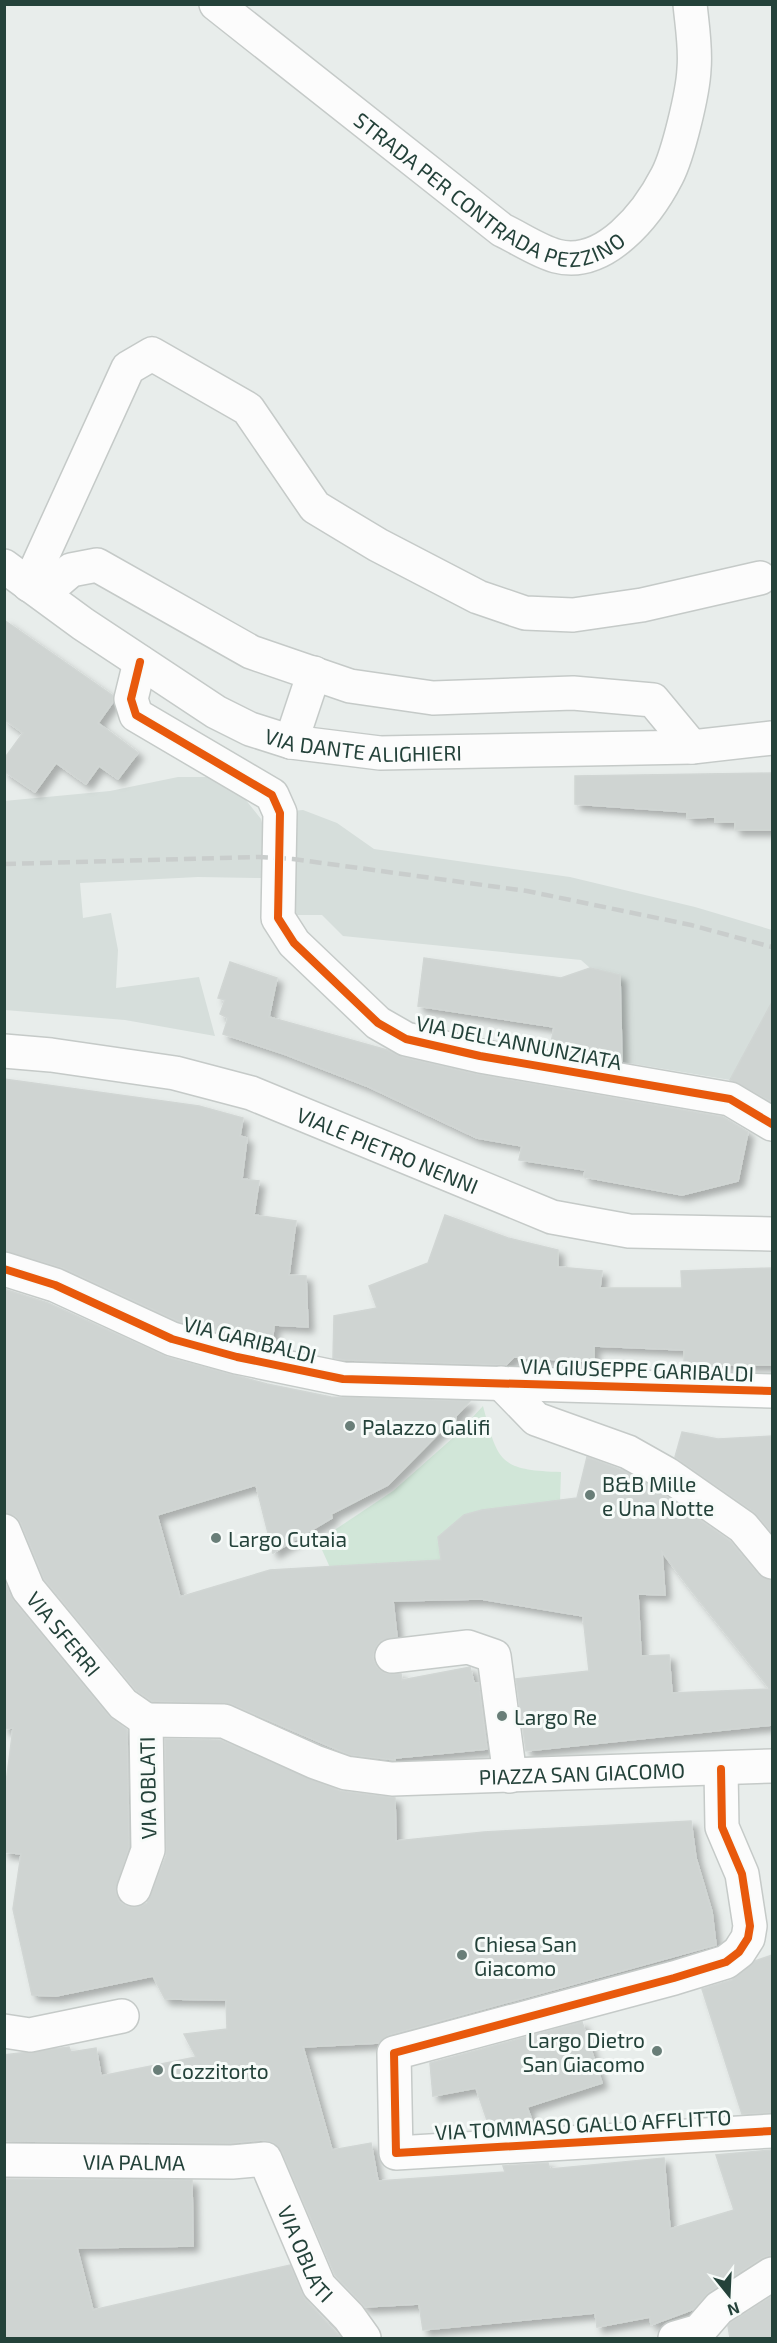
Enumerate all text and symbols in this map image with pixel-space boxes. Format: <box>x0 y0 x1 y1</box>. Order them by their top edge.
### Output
street label: STRADA PER CONTRADA PEZZINO <box>350 106 629 271</box>
street label: VIA DANTE ALIGHIERI <box>262 722 462 766</box>
street label: VIA DELL'ANNUNZIATA <box>414 1010 624 1074</box>
street label: VIALE PIETRO NENNI <box>293 1101 482 1198</box>
street label: VIA GARIBALDI <box>181 1310 319 1368</box>
street label: VIA GIUSEPPE GARIBALDI <box>520 1352 754 1386</box>
place label: Palazzo Galifi <box>362 1414 491 1439</box>
marker: Palazzo Galifi <box>343 1419 357 1433</box>
place label: B&B Mille e Una Notte <box>602 1471 714 1520</box>
marker: B&B Mille e Una Notte <box>583 1488 597 1502</box>
place label: Largo Cutaia <box>228 1526 347 1551</box>
marker: Largo Cutaia <box>209 1531 223 1545</box>
street label: VIA SFERRI <box>22 1586 107 1680</box>
place label: Largo Re <box>514 1704 597 1729</box>
marker: Largo Re <box>495 1709 509 1723</box>
street label: VIA OBLATI <box>134 1736 160 1840</box>
street label: PIAZZA SAN GIACOMO <box>478 1756 685 1789</box>
place label: Chiesa San Giacomo <box>474 1931 577 1980</box>
marker: Chiesa San Giacomo <box>455 1948 469 1962</box>
place label: Largo Dietro San Giacomo <box>523 2027 645 2076</box>
marker: Largo Dietro San Giacomo <box>650 2044 664 2058</box>
place label: Cozzitorto <box>170 2058 269 2083</box>
marker: Cozzitorto <box>151 2063 165 2077</box>
street label: VIA TOMMASO GALLO AFFLITTO <box>434 2104 732 2144</box>
street label: VIA PALMA <box>83 2148 185 2174</box>
street label: VIA OBLATI <box>274 2201 339 2306</box>
north arrow <box>699 2265 759 2325</box>
text: N <box>725 2299 742 2321</box>

